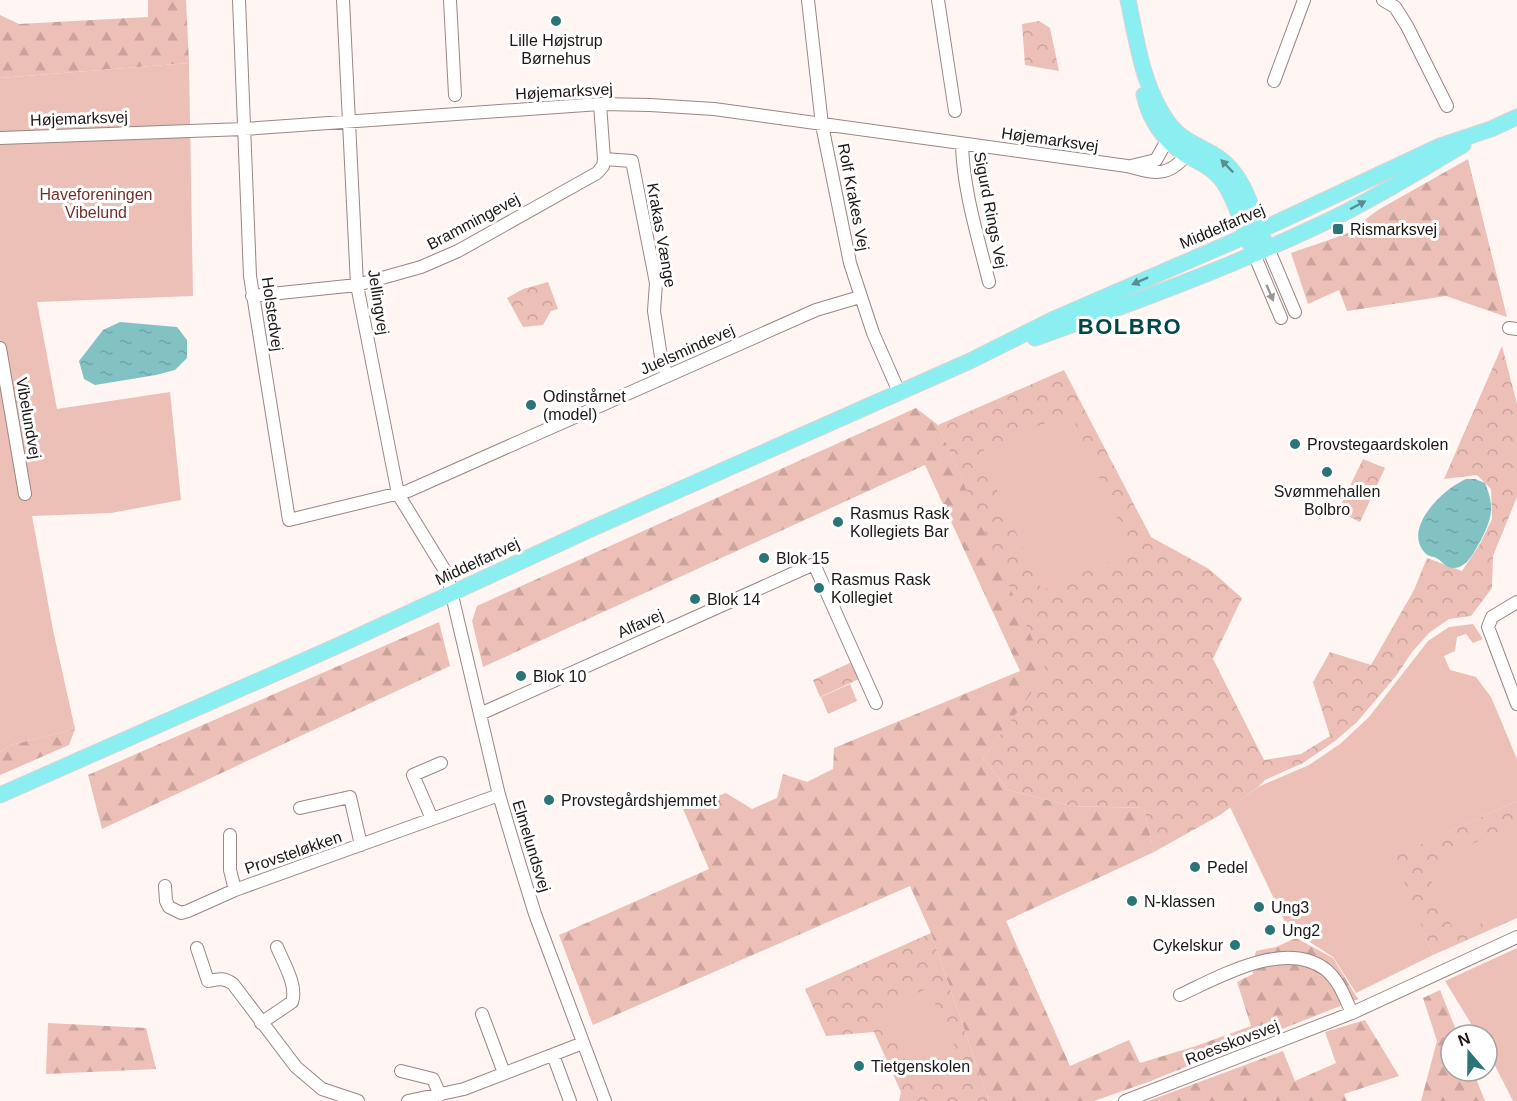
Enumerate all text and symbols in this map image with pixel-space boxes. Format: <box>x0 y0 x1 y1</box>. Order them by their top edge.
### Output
marker: Lille Højstrup Børnehus <box>549 14 563 28</box>
place label: Lille Højstrup Børnehus <box>509 32 603 67</box>
street label: Højemarksvej <box>515 80 613 103</box>
street label: Højemarksvej <box>30 108 128 129</box>
street label: Højemarksvej <box>1000 124 1100 155</box>
street label: Rolf Krakes Vej <box>835 142 872 252</box>
street label: Sigurd Rings Vej <box>971 150 1010 270</box>
one-way arrow <box>1221 159 1234 174</box>
street label: Krakas Vænge <box>644 181 679 289</box>
park label: Haveforeningen Vibelund <box>40 186 152 221</box>
street label: Brammingevej <box>424 190 522 253</box>
one-way arrow <box>1350 200 1367 210</box>
street label: Middelfartvej <box>1177 201 1267 252</box>
place label: Rismarksvej <box>1350 221 1437 238</box>
marker: Rismarksvej <box>1331 222 1345 236</box>
street label: Jellingvej <box>365 268 392 336</box>
street label: Holstedvej <box>259 276 286 352</box>
one-way arrow <box>1131 276 1149 286</box>
one-way arrow <box>1266 285 1275 302</box>
district label: BOLBRO <box>1078 314 1182 339</box>
street label: Juelsmindevej <box>637 321 737 378</box>
street label: Vibelundvej <box>13 376 44 460</box>
place label: Odinstårnet (model) <box>543 388 626 423</box>
marker: Odinstårnet (model) <box>524 398 538 412</box>
place label: Provstegaardskolen <box>1307 436 1448 453</box>
marker: Provstegaardskolen <box>1288 437 1302 451</box>
marker: Svømmehallen Bolbro <box>1320 465 1334 479</box>
place label: Svømmehallen Bolbro <box>1274 483 1380 518</box>
place label: Rasmus Rask Kollegiets Bar <box>850 505 951 540</box>
marker: Rasmus Rask Kollegiets Bar <box>831 515 845 529</box>
street label: Middelfartvej <box>433 535 522 588</box>
place label: Blok 15 <box>776 550 829 567</box>
marker: Blok 15 <box>757 551 771 565</box>
place label: Rasmus Rask Kollegiet <box>831 571 932 606</box>
marker: Rasmus Rask Kollegiet <box>812 581 826 595</box>
place label: Blok 14 <box>707 591 760 608</box>
marker: Blok 14 <box>688 592 702 606</box>
street label: Alfavej <box>615 606 666 641</box>
place label: Blok 10 <box>533 668 586 685</box>
marker: Blok 10 <box>514 669 528 683</box>
place label: Provstegårdshjemmet <box>561 792 717 809</box>
marker: Provstegårdshjemmet <box>542 793 556 807</box>
street label: Elmelundsvej <box>509 798 554 894</box>
street label: Provsteløkken <box>242 828 344 877</box>
place label: Pedel <box>1207 859 1248 876</box>
marker: Pedel <box>1188 860 1202 874</box>
place label: N-klassen <box>1144 893 1215 910</box>
marker: N-klassen <box>1125 894 1139 908</box>
place label: Ung3 <box>1271 899 1309 916</box>
marker: Ung3 <box>1252 900 1266 914</box>
place label: Ung2 <box>1282 922 1320 939</box>
marker: Ung2 <box>1263 923 1277 937</box>
place label: Cykelskur <box>1153 937 1224 954</box>
marker: Cykelskur <box>1228 938 1242 952</box>
street label: Roesskovsvej <box>1183 1017 1281 1068</box>
north arrow <box>1439 1023 1499 1083</box>
text: N <box>1456 1029 1472 1049</box>
place label: Tietgenskolen <box>871 1058 970 1075</box>
marker: Tietgenskolen <box>852 1059 866 1073</box>

